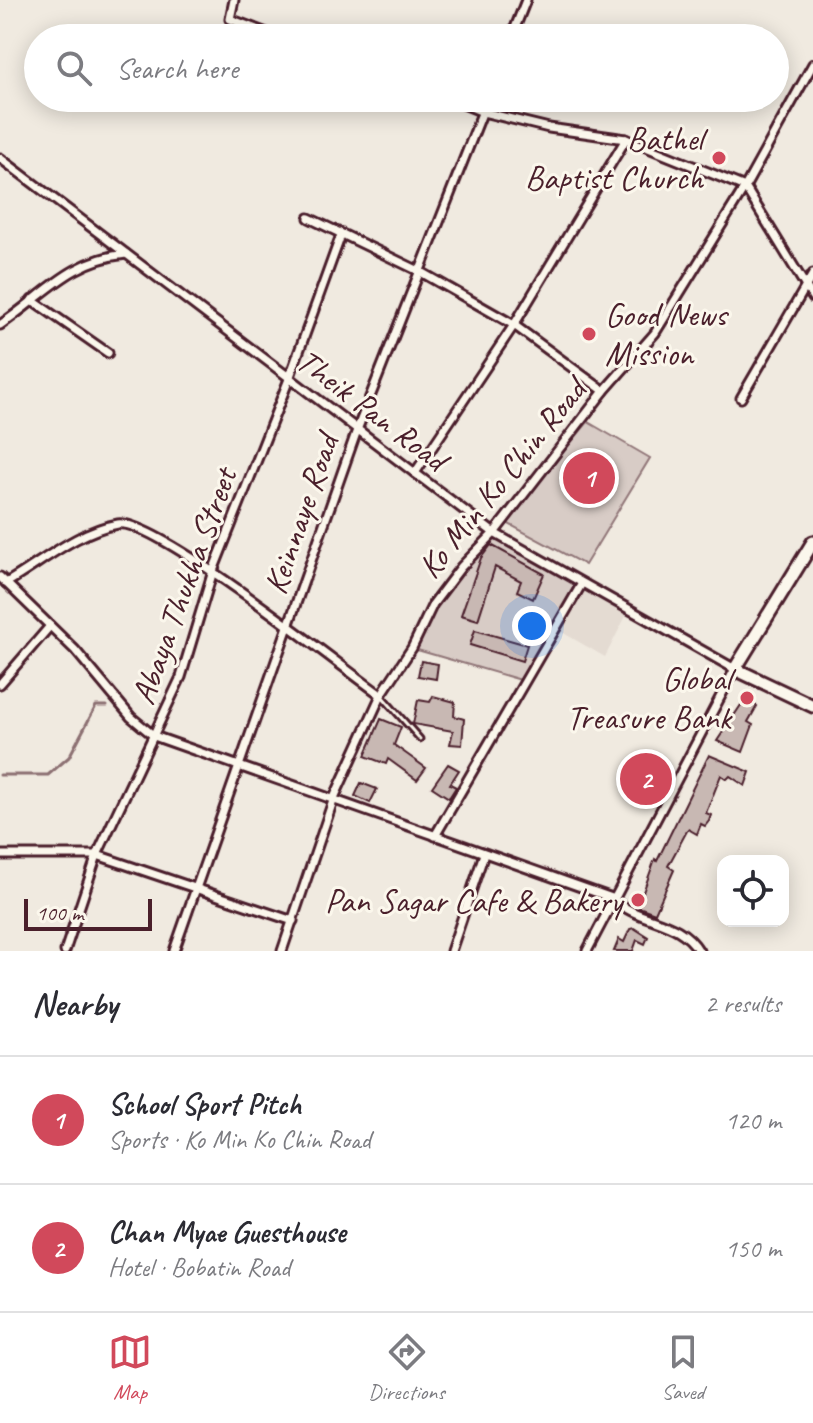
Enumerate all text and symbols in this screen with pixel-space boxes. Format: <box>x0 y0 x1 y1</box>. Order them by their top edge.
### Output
search box <box>24 24 789 112</box>
icon: search <box>52 46 96 90</box>
text: Search here <box>116 49 238 87</box>
place label: Bathel Baptist Church <box>525 117 709 199</box>
marker: Bathel Baptist Church <box>710 149 728 167</box>
place label: Good News Mission <box>605 293 730 375</box>
marker: Good News Mission <box>580 325 598 343</box>
street label: Theik Pan Road <box>288 339 459 483</box>
street label: Ko Min Ko Chin Road <box>408 366 598 587</box>
street label: Keinnaye Road <box>253 424 349 599</box>
pin: 1 <box>563 448 615 508</box>
street label: Abaya Thukha Street <box>121 459 247 710</box>
your location <box>512 606 552 646</box>
place label: Global Treasure Bank <box>567 657 737 739</box>
marker: Global Treasure Bank <box>738 689 756 707</box>
pin: 2 <box>620 749 672 809</box>
map controls <box>717 855 789 927</box>
button: locate <box>717 855 789 927</box>
place label: Pan Sagar Cafe & Bakery <box>325 879 625 922</box>
marker: Pan Sagar Cafe & Bakery <box>629 891 647 909</box>
scale bar <box>24 895 152 931</box>
text: 100 m <box>36 899 83 927</box>
text: Nearby <box>32 982 118 1025</box>
text: 2 results <box>705 987 781 1020</box>
text: School Sport Pitch <box>108 1085 301 1123</box>
text: 1 <box>52 1104 64 1137</box>
text: 120 m <box>725 1104 781 1137</box>
text: Sports · Ko Min Ko Chin Road <box>108 1123 371 1156</box>
text: Chan Myae Guesthouse <box>108 1213 346 1251</box>
text: 2 <box>52 1232 64 1265</box>
text: 150 m <box>725 1232 781 1265</box>
text: Hotel · Bobatin Road <box>108 1251 290 1284</box>
tab: Map <box>108 1330 152 1406</box>
tab: Directions <box>368 1330 445 1406</box>
tab: Saved <box>661 1330 705 1406</box>

